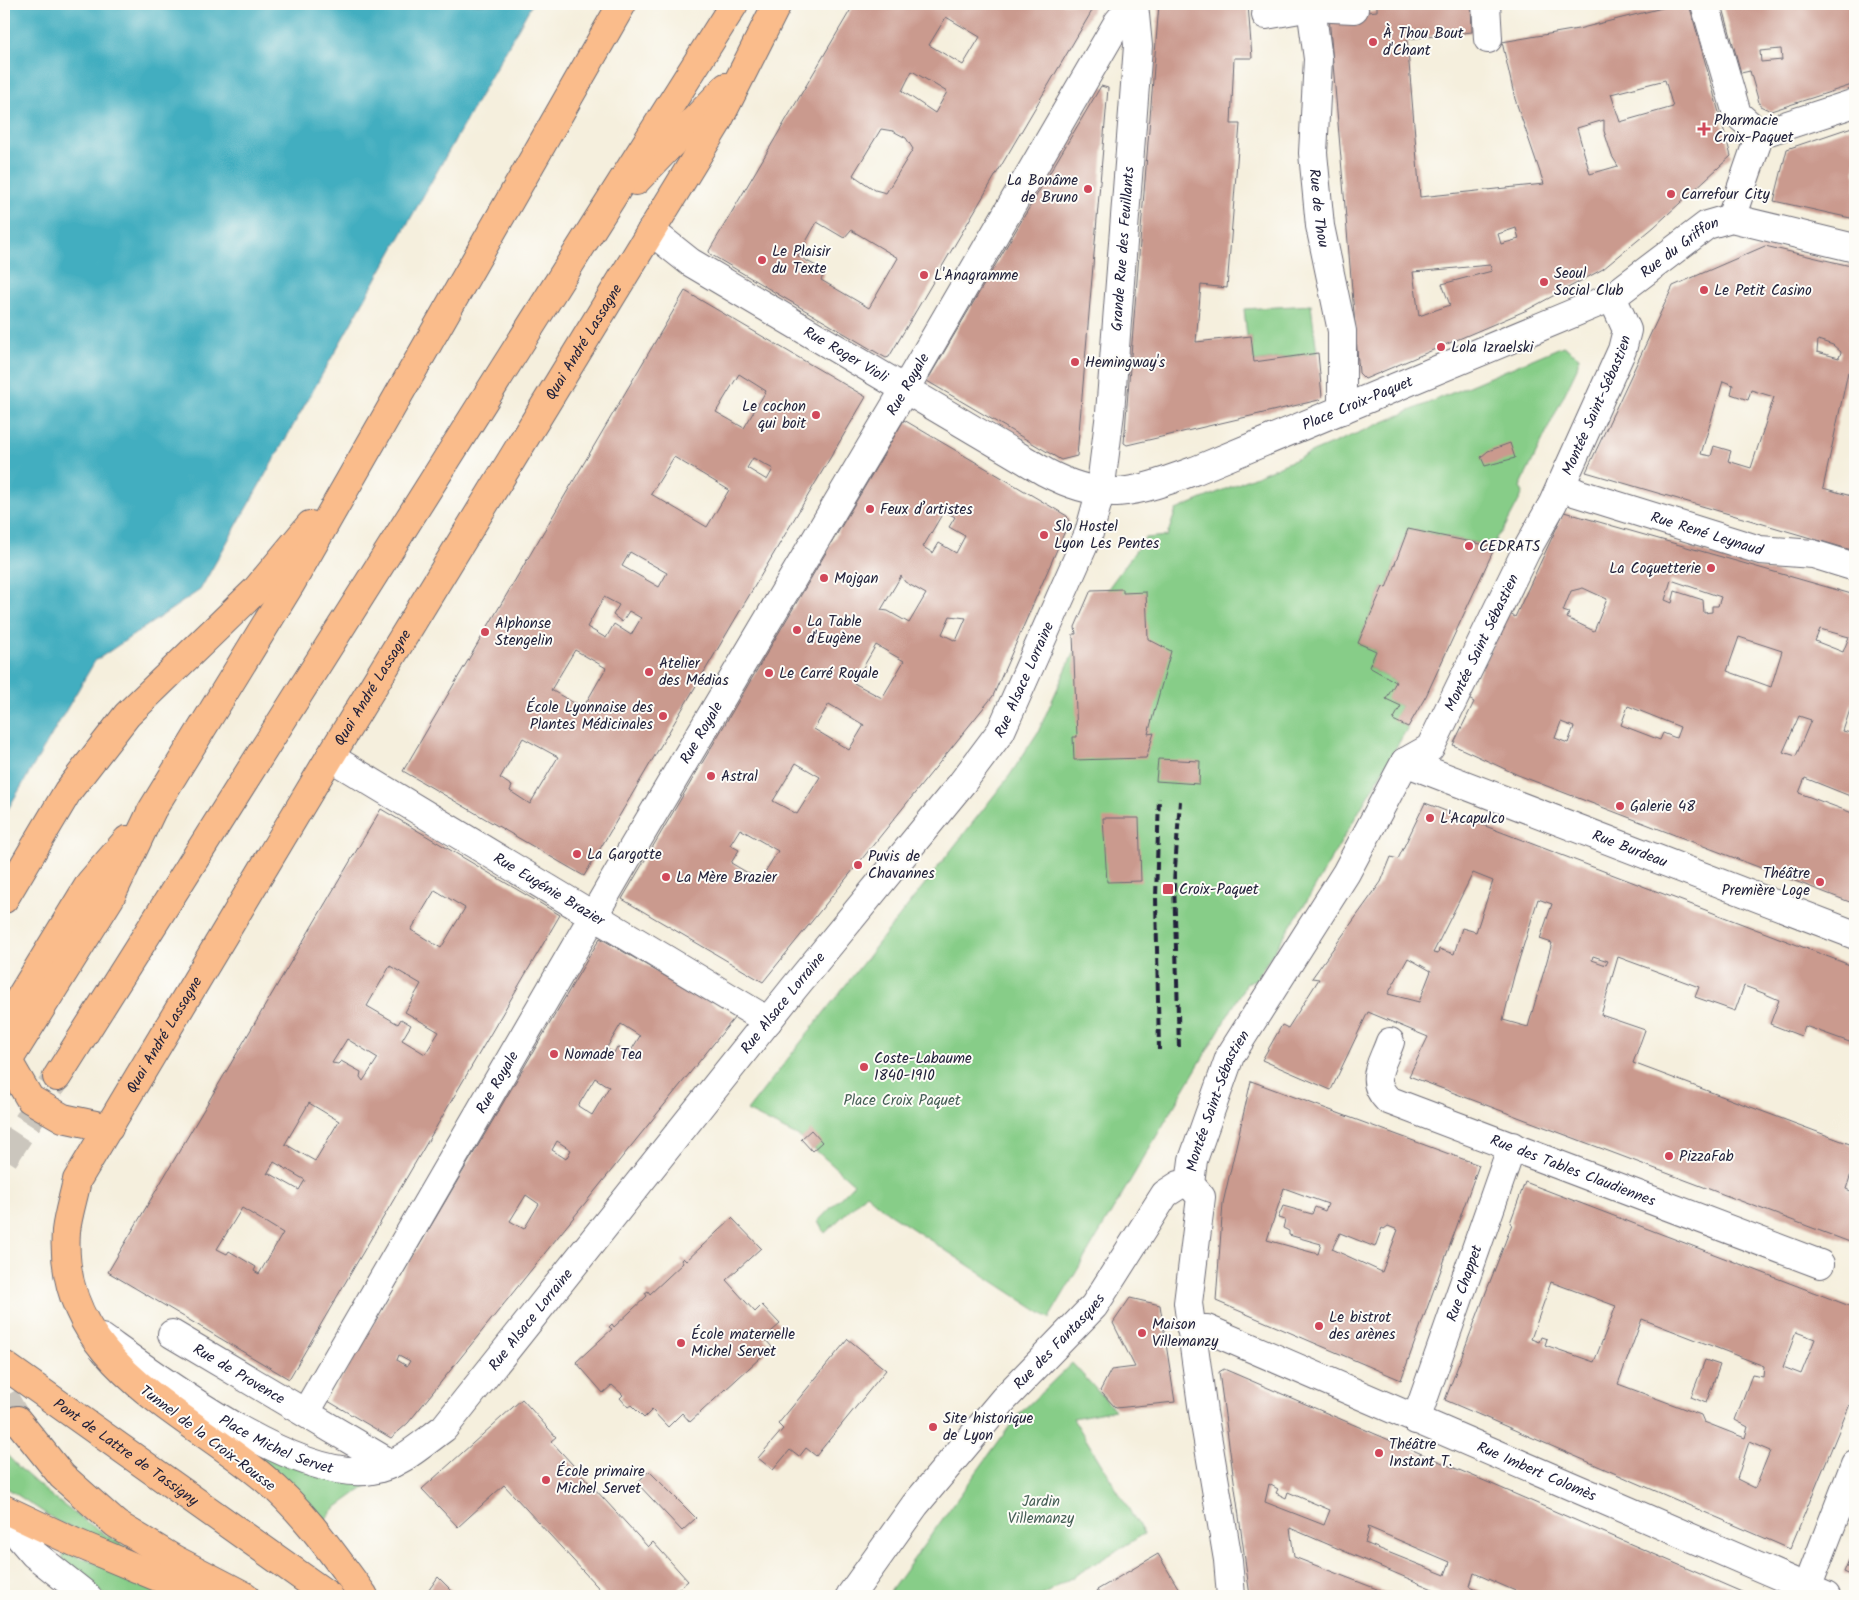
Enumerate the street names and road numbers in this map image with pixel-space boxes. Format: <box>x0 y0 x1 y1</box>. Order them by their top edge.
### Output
street label: Grande Rue des Feuillants <box>1105 165 1142 332</box>
street label: Rue de Thou <box>1302 168 1335 250</box>
street label: Rue du Griffon <box>1635 211 1722 285</box>
street label: Quai André Lassagne <box>540 279 629 405</box>
street label: Rue Roger Violi <box>799 321 894 390</box>
street label: Montée Saint-Sébastien <box>1556 333 1638 480</box>
street label: Rue Royale <box>881 349 936 421</box>
street label: Place Croix-Paquet <box>1299 370 1417 438</box>
street label: Rue René Leynaud <box>1647 506 1766 563</box>
street label: Montée Saint Sébastien <box>1439 570 1526 716</box>
street label: Rue Alsace Lorraine <box>989 618 1061 744</box>
street label: Quai André Lassagne <box>328 625 418 751</box>
street label: Rue Royale <box>674 697 730 769</box>
street label: Rue Burdeau <box>1588 824 1671 875</box>
street label: Rue Eugénie Brazier <box>488 847 610 933</box>
street label: Rue Alsace Lorraine <box>735 947 832 1059</box>
street label: Quai André Lassagne <box>120 972 209 1098</box>
street label: Montée Saint-Sébastien <box>1181 1026 1256 1173</box>
street label: Rue Royale <box>470 1047 526 1119</box>
street label: Rue des Tables Claudiennes <box>1486 1129 1659 1214</box>
street label: Rue Chappet <box>1440 1242 1489 1325</box>
street label: Rue Alsace Lorraine <box>483 1264 580 1376</box>
street label: Rue des Fantasques <box>1008 1289 1112 1396</box>
street label: Rue de Provence <box>188 1338 289 1412</box>
street label: Tunnel de la Croix-Rousse <box>134 1380 281 1498</box>
street label: Pont de Lattre de Tassigny <box>48 1393 204 1513</box>
street label: Place Michel Servet <box>214 1409 336 1481</box>
street label: Rue Imbert Colomès <box>1473 1436 1600 1509</box>

